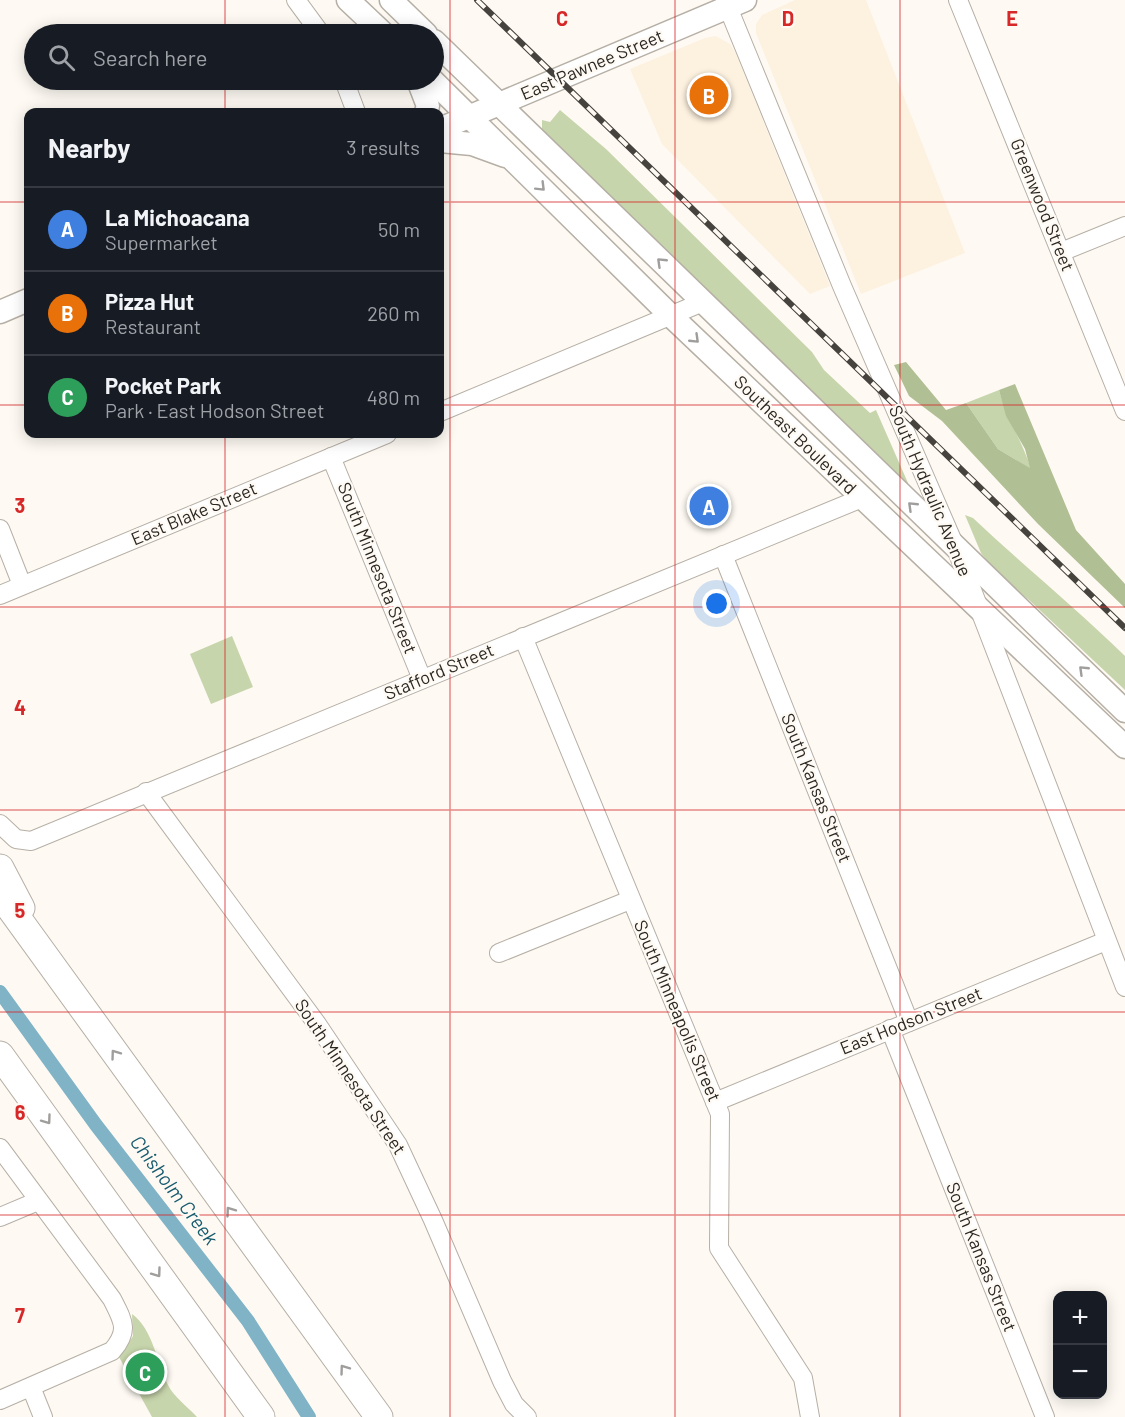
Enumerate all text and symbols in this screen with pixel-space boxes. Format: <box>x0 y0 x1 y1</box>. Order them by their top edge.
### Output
text: C <box>556 6 568 30</box>
text: D <box>782 6 794 30</box>
text: E <box>1006 6 1018 30</box>
search box <box>24 24 444 90</box>
street label: East Pawnee Street <box>517 24 666 104</box>
icon: search <box>45 41 78 74</box>
text: Search here <box>93 44 207 70</box>
pin: B <box>690 72 728 118</box>
text: Nearby <box>48 132 130 163</box>
text: 3 results <box>346 135 420 159</box>
street label: Greenwood Street <box>1006 135 1080 274</box>
one-way arrow <box>534 180 545 190</box>
text: La Michoacana <box>105 204 250 230</box>
text: A <box>61 217 74 241</box>
text: 50 m <box>378 217 420 241</box>
text: Supermarket <box>105 230 218 254</box>
one-way arrow <box>657 258 668 269</box>
text: Pizza Hut <box>105 288 194 314</box>
text: B <box>61 301 74 325</box>
text: 260 m <box>367 301 420 325</box>
text: Restaurant <box>105 314 201 338</box>
one-way arrow <box>687 331 698 342</box>
street label: Southeast Boulevard <box>730 370 861 498</box>
text: Pocket Park <box>105 372 222 398</box>
text: C <box>61 385 74 409</box>
text: 480 m <box>367 385 420 409</box>
text: Park · East Hodson Street <box>105 398 325 422</box>
street label: South Hydraulic Avenue <box>885 402 977 579</box>
street label: East Blake Street <box>127 477 260 549</box>
street label: South Minnesota Street <box>333 479 422 657</box>
pin: A <box>690 484 728 528</box>
text: 3 <box>15 493 25 517</box>
one-way arrow <box>908 503 919 514</box>
your location <box>702 589 731 618</box>
street label: Stafford Street <box>380 638 497 704</box>
one-way arrow <box>1079 667 1090 678</box>
text: 4 <box>14 695 26 719</box>
street label: South Kansas Street <box>777 710 857 865</box>
text: 5 <box>15 898 26 922</box>
street label: South Minneapolis Street <box>630 917 726 1105</box>
street label: East Hodson Street <box>836 982 985 1059</box>
street label: South Minnesota Street <box>291 994 411 1158</box>
one-way arrow <box>111 1050 122 1061</box>
text: 6 <box>15 1100 26 1124</box>
one-way arrow <box>39 1113 50 1124</box>
water label: Chisholm Creek <box>126 1130 224 1249</box>
street label: South Kansas Street <box>942 1179 1022 1334</box>
one-way arrow <box>227 1207 238 1218</box>
one-way arrow <box>150 1267 161 1278</box>
map controls <box>1053 1291 1107 1399</box>
button: + <box>1053 1291 1107 1345</box>
text: 7 <box>15 1303 25 1327</box>
button: − <box>1053 1345 1107 1399</box>
pin: C <box>126 1350 164 1394</box>
one-way arrow <box>341 1365 352 1376</box>

